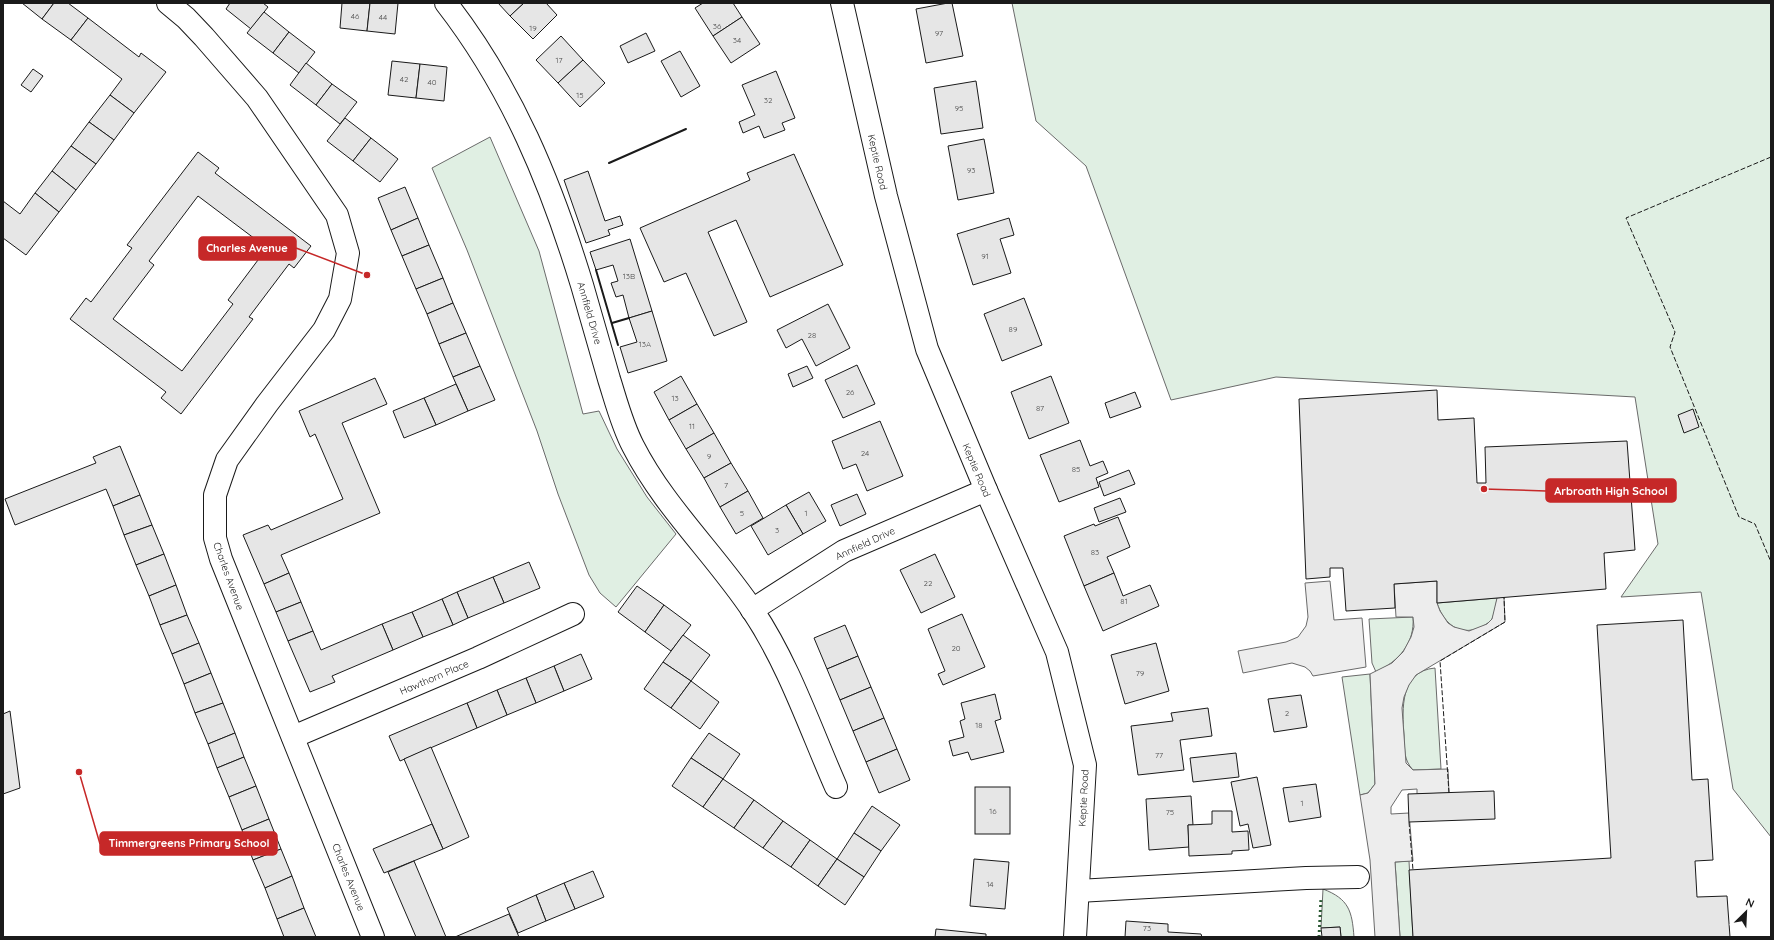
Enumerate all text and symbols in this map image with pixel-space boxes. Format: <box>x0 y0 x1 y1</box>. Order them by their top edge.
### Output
house number: 46 <box>351 11 360 21</box>
house number: 44 <box>379 12 387 22</box>
house number: 36 <box>713 21 722 31</box>
house number: 19 <box>529 23 537 33</box>
house number: 97 <box>935 28 943 38</box>
house number: 34 <box>733 35 741 45</box>
house number: 17 <box>555 55 563 65</box>
house number: 42 <box>400 74 409 84</box>
house number: 40 <box>428 77 437 87</box>
house number: 15 <box>576 90 584 100</box>
house number: 32 <box>764 95 773 105</box>
house number: 95 <box>955 103 963 113</box>
street label: Keptie Road <box>865 133 890 191</box>
house number: 93 <box>967 165 975 175</box>
callout: Charles Avenue <box>199 237 296 260</box>
text: Charles Avenue <box>206 241 288 255</box>
house number: 91 <box>981 251 989 261</box>
house number: 13B <box>623 271 635 281</box>
street label: Annfield Drive <box>574 280 605 346</box>
house number: 89 <box>1009 324 1018 334</box>
house number: 28 <box>808 330 816 340</box>
house number: 13A <box>639 339 651 349</box>
house number: 26 <box>846 387 855 397</box>
house number: 13 <box>671 393 679 403</box>
house number: 87 <box>1036 403 1044 413</box>
house number: 11 <box>689 421 695 431</box>
street label: Keptie Road <box>959 441 994 499</box>
house number: 24 <box>861 448 869 458</box>
house number: 9 <box>707 451 712 461</box>
house number: 85 <box>1072 464 1080 474</box>
callout: Arbroath High School <box>1546 479 1676 502</box>
house number: 7 <box>724 480 728 490</box>
text: Arbroath High School <box>1554 484 1668 498</box>
house number: 5 <box>740 508 744 518</box>
house number: 1 <box>805 508 808 518</box>
street label: Annfield Drive <box>833 524 897 563</box>
house number: 3 <box>775 525 779 535</box>
street label: Charles Avenue <box>210 540 247 612</box>
house number: 83 <box>1091 547 1099 557</box>
house number: 22 <box>924 578 933 588</box>
house number: 81 <box>1120 596 1128 606</box>
house number: 20 <box>951 643 961 653</box>
street label: Hawthorn Place <box>398 657 471 698</box>
house number: 79 <box>1136 668 1145 678</box>
house number: 2 <box>1285 708 1290 718</box>
house number: 18 <box>975 720 983 730</box>
house number: 77 <box>1155 750 1163 760</box>
street label: Keptie Road <box>1076 769 1091 827</box>
house number: 1 <box>1301 798 1304 808</box>
house number: 16 <box>989 806 997 816</box>
house number: 75 <box>1166 807 1174 817</box>
callout: Timmergreens Primary School <box>100 832 277 855</box>
text: Timmergreens Primary School <box>108 836 270 850</box>
street label: Charles Avenue <box>329 842 368 913</box>
house number: 14 <box>986 879 994 889</box>
north arrow <box>1726 892 1766 932</box>
text: N <box>1744 895 1757 911</box>
house number: 73 <box>1143 923 1151 933</box>

